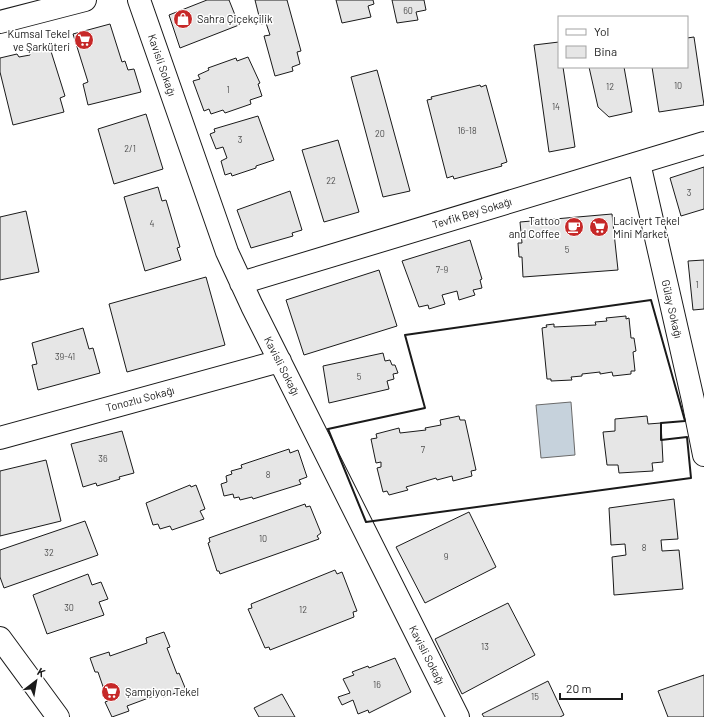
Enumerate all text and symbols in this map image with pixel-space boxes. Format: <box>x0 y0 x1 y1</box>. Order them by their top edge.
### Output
house number: 60 <box>403 5 413 16</box>
shop icon: Sahra Çiçekçilik <box>172 8 194 30</box>
place label: Sahra Çiçekçilik <box>197 12 273 25</box>
legend <box>558 16 688 68</box>
text: Yol <box>594 24 609 38</box>
place label: Kumsal Tekel ve Şarküteri <box>8 27 70 53</box>
supermarket icon: Kumsal Tekel ve Şarküteri <box>73 29 95 51</box>
street label: Kavisli Sokağı <box>146 32 179 98</box>
text: Bina <box>594 44 617 58</box>
house number: 10 <box>674 80 682 91</box>
house number: 12 <box>606 81 614 92</box>
house number: 1 <box>226 84 230 95</box>
house number: 14 <box>552 101 560 112</box>
house number: 16-18 <box>457 125 477 136</box>
house number: 20 <box>375 128 385 139</box>
house number: 3 <box>238 134 243 145</box>
house number: 2/1 <box>124 143 136 154</box>
house number: 22 <box>326 175 336 186</box>
house number: 3 <box>687 187 692 198</box>
street label: Tevfik Bey Sokağı <box>431 194 513 231</box>
place label: Tattoo and Coffee <box>509 214 560 240</box>
place label: Lacivert Tekel Mini Market <box>613 214 680 240</box>
cafe icon: Tattoo and Coffee <box>563 216 585 238</box>
supermarket icon: Lacivert Tekel Mini Market <box>588 216 610 238</box>
house number: 4 <box>150 218 155 229</box>
house number: 5 <box>565 244 570 255</box>
house number: 7-9 <box>436 264 449 275</box>
street label: Gülay Sokağı <box>659 278 686 339</box>
house number: 1 <box>695 279 699 290</box>
street label: Kavisli Sokağı <box>262 334 303 398</box>
house number: 39-41 <box>55 351 75 362</box>
house number: 5 <box>357 371 362 382</box>
street label: Tonozlu Sokağı <box>104 383 176 414</box>
house number: 7 <box>421 444 426 455</box>
house number: 36 <box>98 453 108 464</box>
house number: 8 <box>266 469 271 480</box>
house number: 10 <box>259 533 267 544</box>
house number: 8 <box>642 542 647 553</box>
house number: 32 <box>44 547 54 558</box>
house number: 9 <box>444 551 449 562</box>
house number: 30 <box>64 602 74 613</box>
house number: 12 <box>299 604 307 615</box>
street label: Kavisli Sokağı <box>407 623 448 687</box>
house number: 13 <box>481 641 489 652</box>
north arrow <box>16 661 56 701</box>
text: K <box>35 665 48 679</box>
scale bar <box>560 675 622 701</box>
house number: 16 <box>373 679 381 690</box>
supermarket icon: Şampiyon Tekel <box>100 681 122 703</box>
text: 20 m <box>566 681 592 695</box>
place label: Şampiyon Tekel <box>125 685 199 698</box>
house number: 15 <box>531 691 539 702</box>

